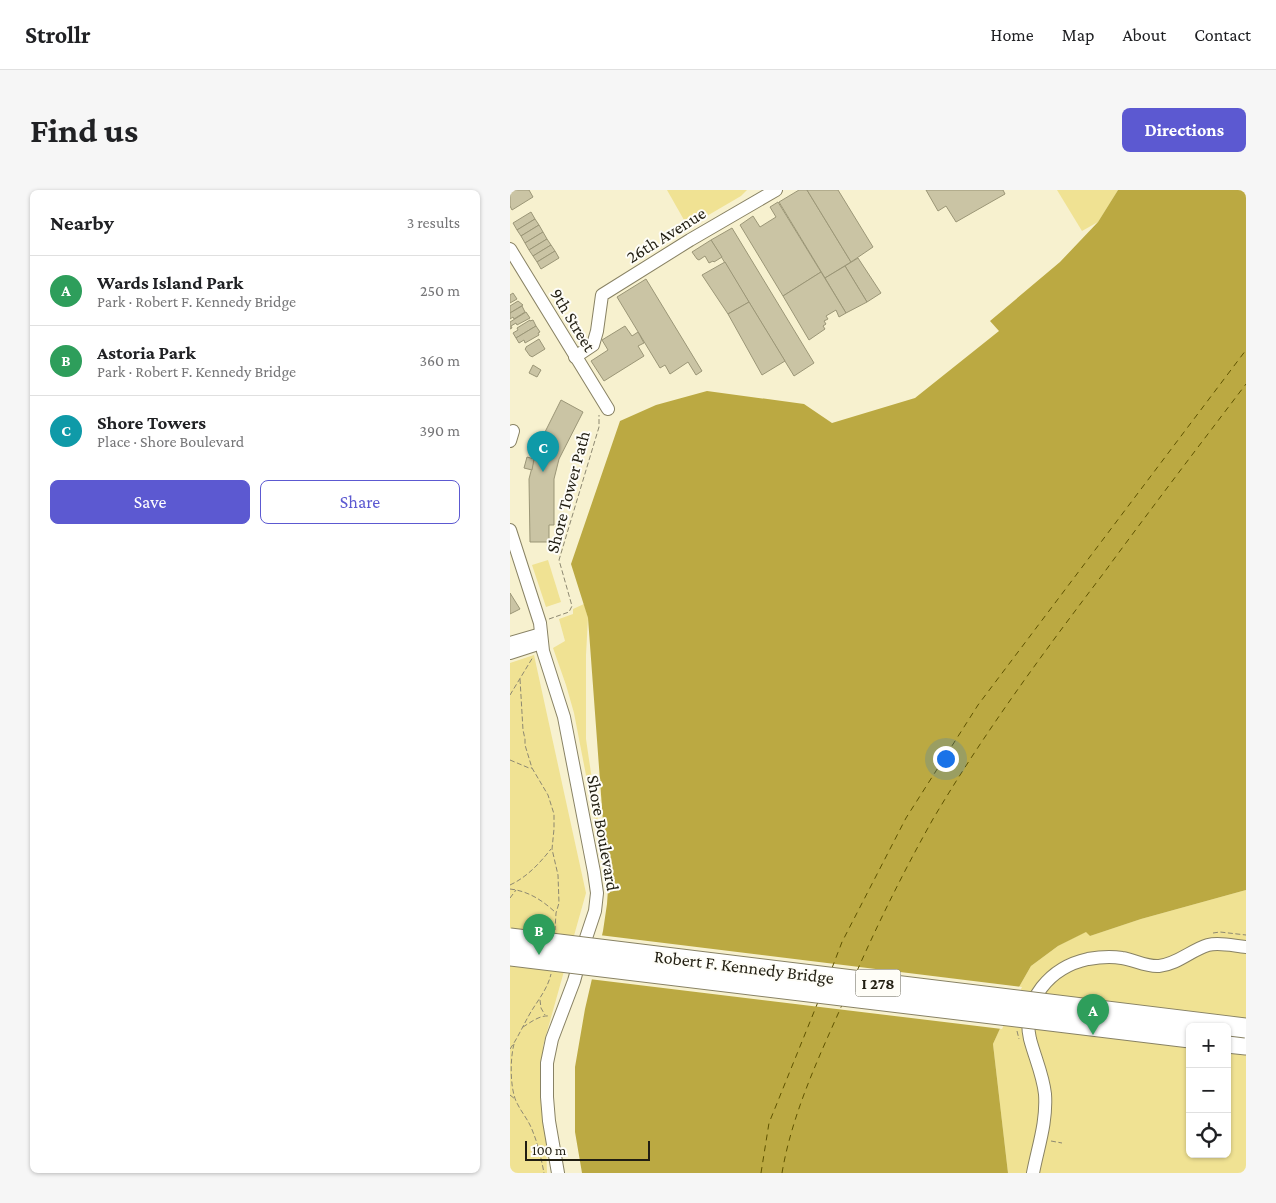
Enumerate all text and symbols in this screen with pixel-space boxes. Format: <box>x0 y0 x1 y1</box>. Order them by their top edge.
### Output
text: Strollr <box>25 21 91 48</box>
text: Home <box>991 25 1034 45</box>
text: Map <box>1062 25 1094 45</box>
text: About <box>1122 25 1166 45</box>
text: Contact <box>1194 25 1251 45</box>
button: Directions <box>1122 108 1246 152</box>
text: Find us <box>30 111 138 150</box>
street label: 26th Avenue <box>623 203 709 267</box>
text: Nearby <box>50 211 114 235</box>
text: 3 results <box>407 214 460 231</box>
text: Wards Island Park <box>97 272 243 293</box>
text: A <box>61 282 71 299</box>
text: 250 m <box>420 282 460 299</box>
street label: 9th Street <box>546 285 600 356</box>
text: Park · Robert F. Kennedy Bridge <box>97 293 296 310</box>
text: Astoria Park <box>97 342 196 363</box>
text: B <box>61 352 71 369</box>
text: 360 m <box>419 352 460 369</box>
text: Park · Robert F. Kennedy Bridge <box>97 363 296 380</box>
text: Shore Towers <box>97 412 206 433</box>
text: C <box>61 422 71 439</box>
text: 390 m <box>419 422 460 439</box>
street label: Shore Tower Path <box>542 428 594 555</box>
pin: C <box>527 431 559 472</box>
text: Place · Shore Boulevard <box>97 433 244 450</box>
button: Save <box>50 480 250 524</box>
button: Share <box>260 480 460 524</box>
your location <box>933 746 959 772</box>
street label: Shore Boulevard <box>583 774 623 893</box>
pin: B <box>523 914 555 955</box>
street label: Robert F. Kennedy Bridge <box>653 946 835 988</box>
road number: I 278 <box>856 970 900 996</box>
pin: A <box>1077 994 1109 1035</box>
map controls <box>1186 1023 1231 1158</box>
button: + <box>1186 1023 1231 1068</box>
button: − <box>1186 1068 1231 1113</box>
button: locate <box>1186 1113 1231 1158</box>
scale bar <box>525 1138 650 1161</box>
text: 100 m <box>532 1142 566 1158</box>

